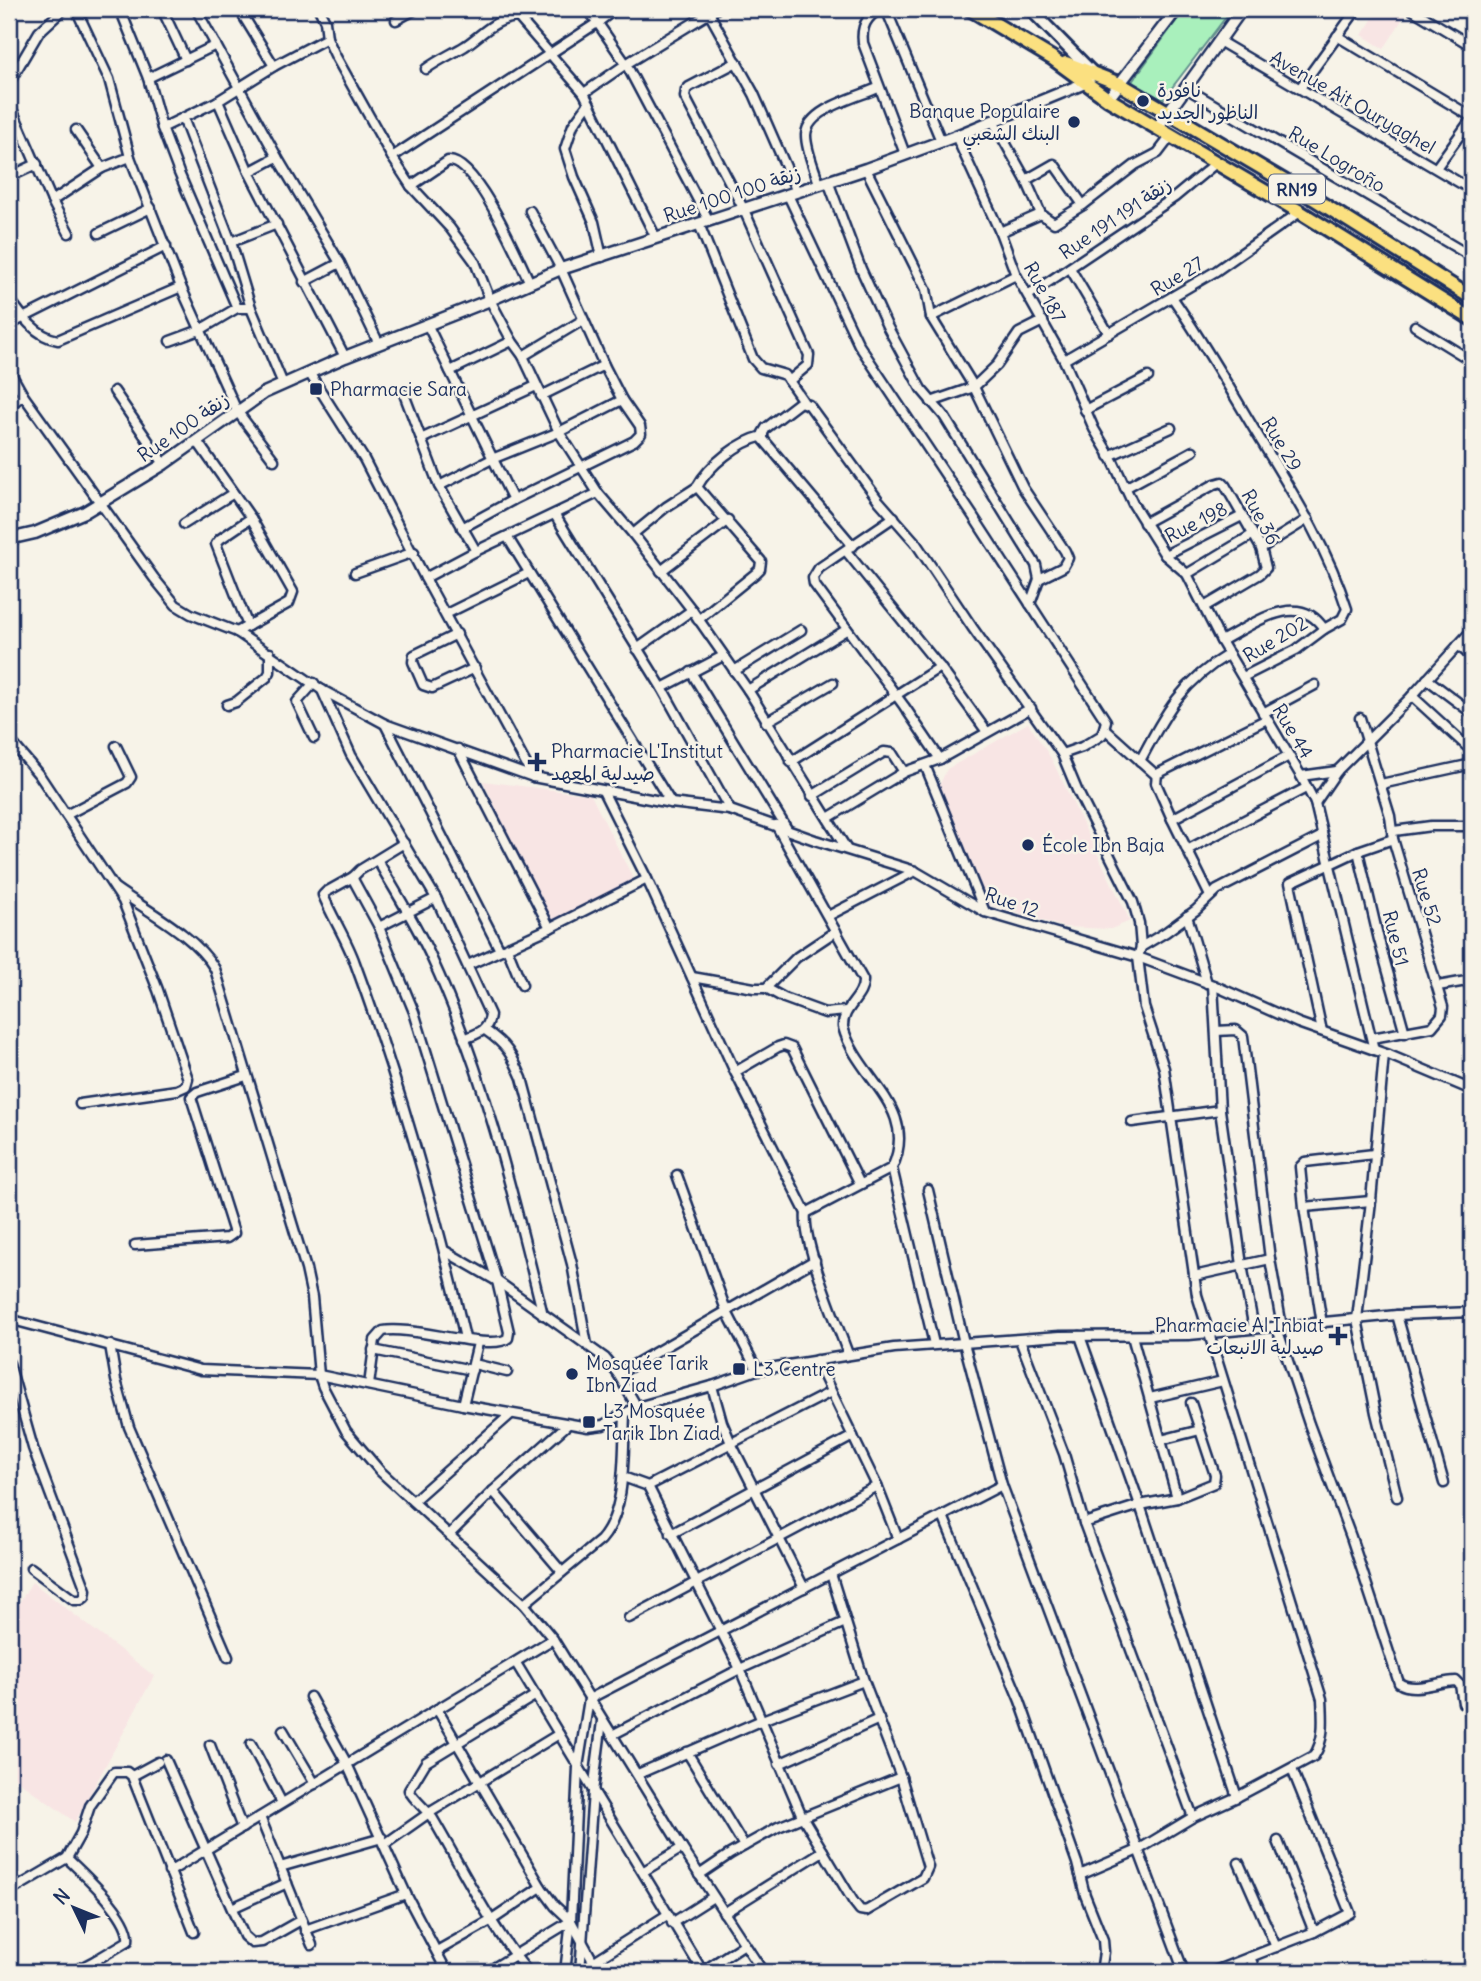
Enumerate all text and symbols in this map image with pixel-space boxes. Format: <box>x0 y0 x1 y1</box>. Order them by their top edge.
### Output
street label: Avenue Ait Ouryaghel <box>1266 45 1440 159</box>
place label: نافورة الناظور الجديد <box>1157 78 1258 125</box>
marker: نافورة الناظور الجديد <box>1135 93 1151 109</box>
place label: Banque Populaire البنك الشعبي <box>909 99 1060 150</box>
marker: Banque Populaire البنك الشعبي <box>1066 114 1082 130</box>
street label: Rue Logroño <box>1284 121 1390 197</box>
street label: Rue 100 زنقة 100 <box>660 160 804 228</box>
street label: Rue 191 زنقة 191 <box>1054 172 1176 264</box>
road number: RN19 <box>1269 174 1325 204</box>
street label: Rue 27 <box>1146 251 1208 301</box>
street label: Rue 187 <box>1019 258 1071 326</box>
place label: Pharmacie Sara <box>330 377 467 401</box>
marker: Pharmacie Sara <box>308 381 324 397</box>
street label: Rue 100 زنقة <box>133 387 233 467</box>
street label: Rue 29 <box>1257 412 1307 476</box>
street label: Rue 36 <box>1236 485 1286 549</box>
street label: Rue 198 <box>1161 496 1231 548</box>
street label: Rue 202 <box>1238 610 1312 668</box>
street label: Rue 44 <box>1267 699 1319 763</box>
place label: Pharmacie L'Institut صيدلية المعهد <box>551 739 723 785</box>
marker: Pharmacie L'Institut صيدلية المعهد <box>529 754 545 770</box>
place label: École Ibn Baja <box>1042 833 1165 857</box>
marker: École Ibn Baja <box>1020 837 1036 853</box>
street label: Rue 52 <box>1407 865 1447 929</box>
street label: Rue 12 <box>982 882 1042 922</box>
street label: Rue 51 <box>1378 908 1414 968</box>
place label: Pharmacie Al Inbiat صيدلية الانبعات <box>1155 1313 1324 1359</box>
marker: Pharmacie Al Inbiat صيدلية الانبعات <box>1330 1328 1346 1344</box>
place label: Mosquée Tarik Ibn Ziad <box>586 1351 709 1397</box>
place label: L3 Centre <box>753 1357 836 1381</box>
marker: L3 Centre <box>731 1361 747 1377</box>
marker: Mosquée Tarik Ibn Ziad <box>564 1366 580 1382</box>
place label: L3 Mosquée Tarik Ibn Ziad <box>603 1399 720 1445</box>
marker: L3 Mosquée Tarik Ibn Ziad <box>581 1414 597 1430</box>
north arrow <box>38 1872 108 1942</box>
text: N <box>48 1883 75 1909</box>

